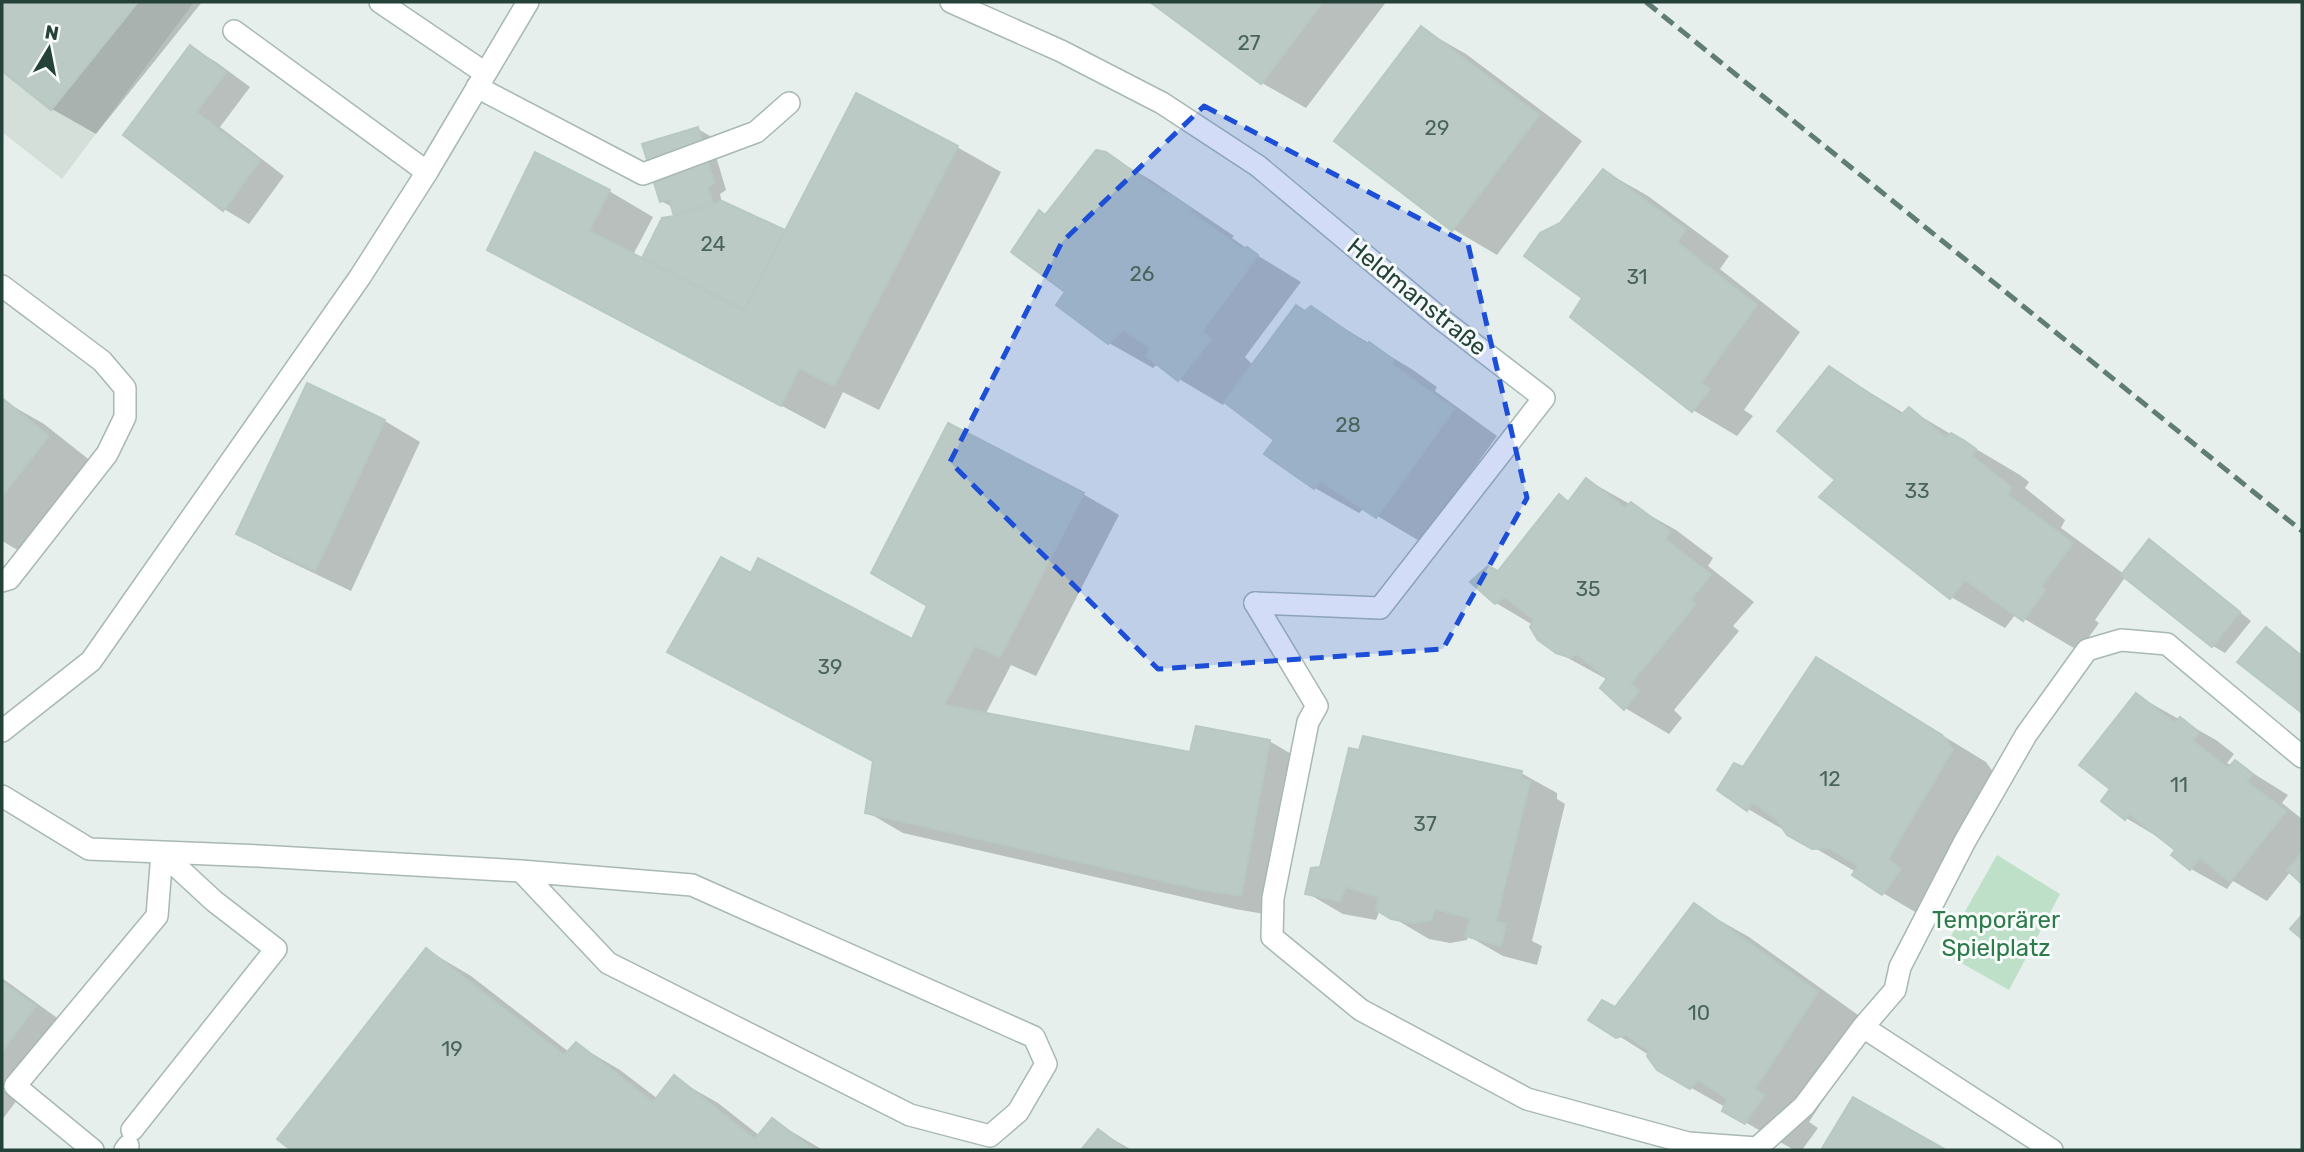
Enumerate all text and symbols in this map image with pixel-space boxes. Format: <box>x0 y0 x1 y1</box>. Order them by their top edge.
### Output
north arrow <box>14 14 84 84</box>
text: N <box>43 20 61 45</box>
house number: 27 <box>1237 30 1261 55</box>
house number: 29 <box>1425 115 1449 140</box>
house number: 24 <box>700 231 726 256</box>
street label: Heldmanstraße <box>1342 232 1492 362</box>
house number: 26 <box>1130 261 1155 286</box>
house number: 31 <box>1626 264 1648 289</box>
house number: 28 <box>1335 412 1361 437</box>
house number: 33 <box>1904 478 1930 503</box>
house number: 35 <box>1575 576 1601 601</box>
house number: 39 <box>817 654 843 679</box>
house number: 12 <box>1819 766 1841 791</box>
house number: 11 <box>2170 772 2188 797</box>
house number: 37 <box>1413 811 1437 836</box>
park label: Temporärer Spielplatz <box>1932 906 2060 962</box>
house number: 10 <box>1688 1000 1710 1025</box>
house number: 19 <box>441 1036 463 1061</box>

